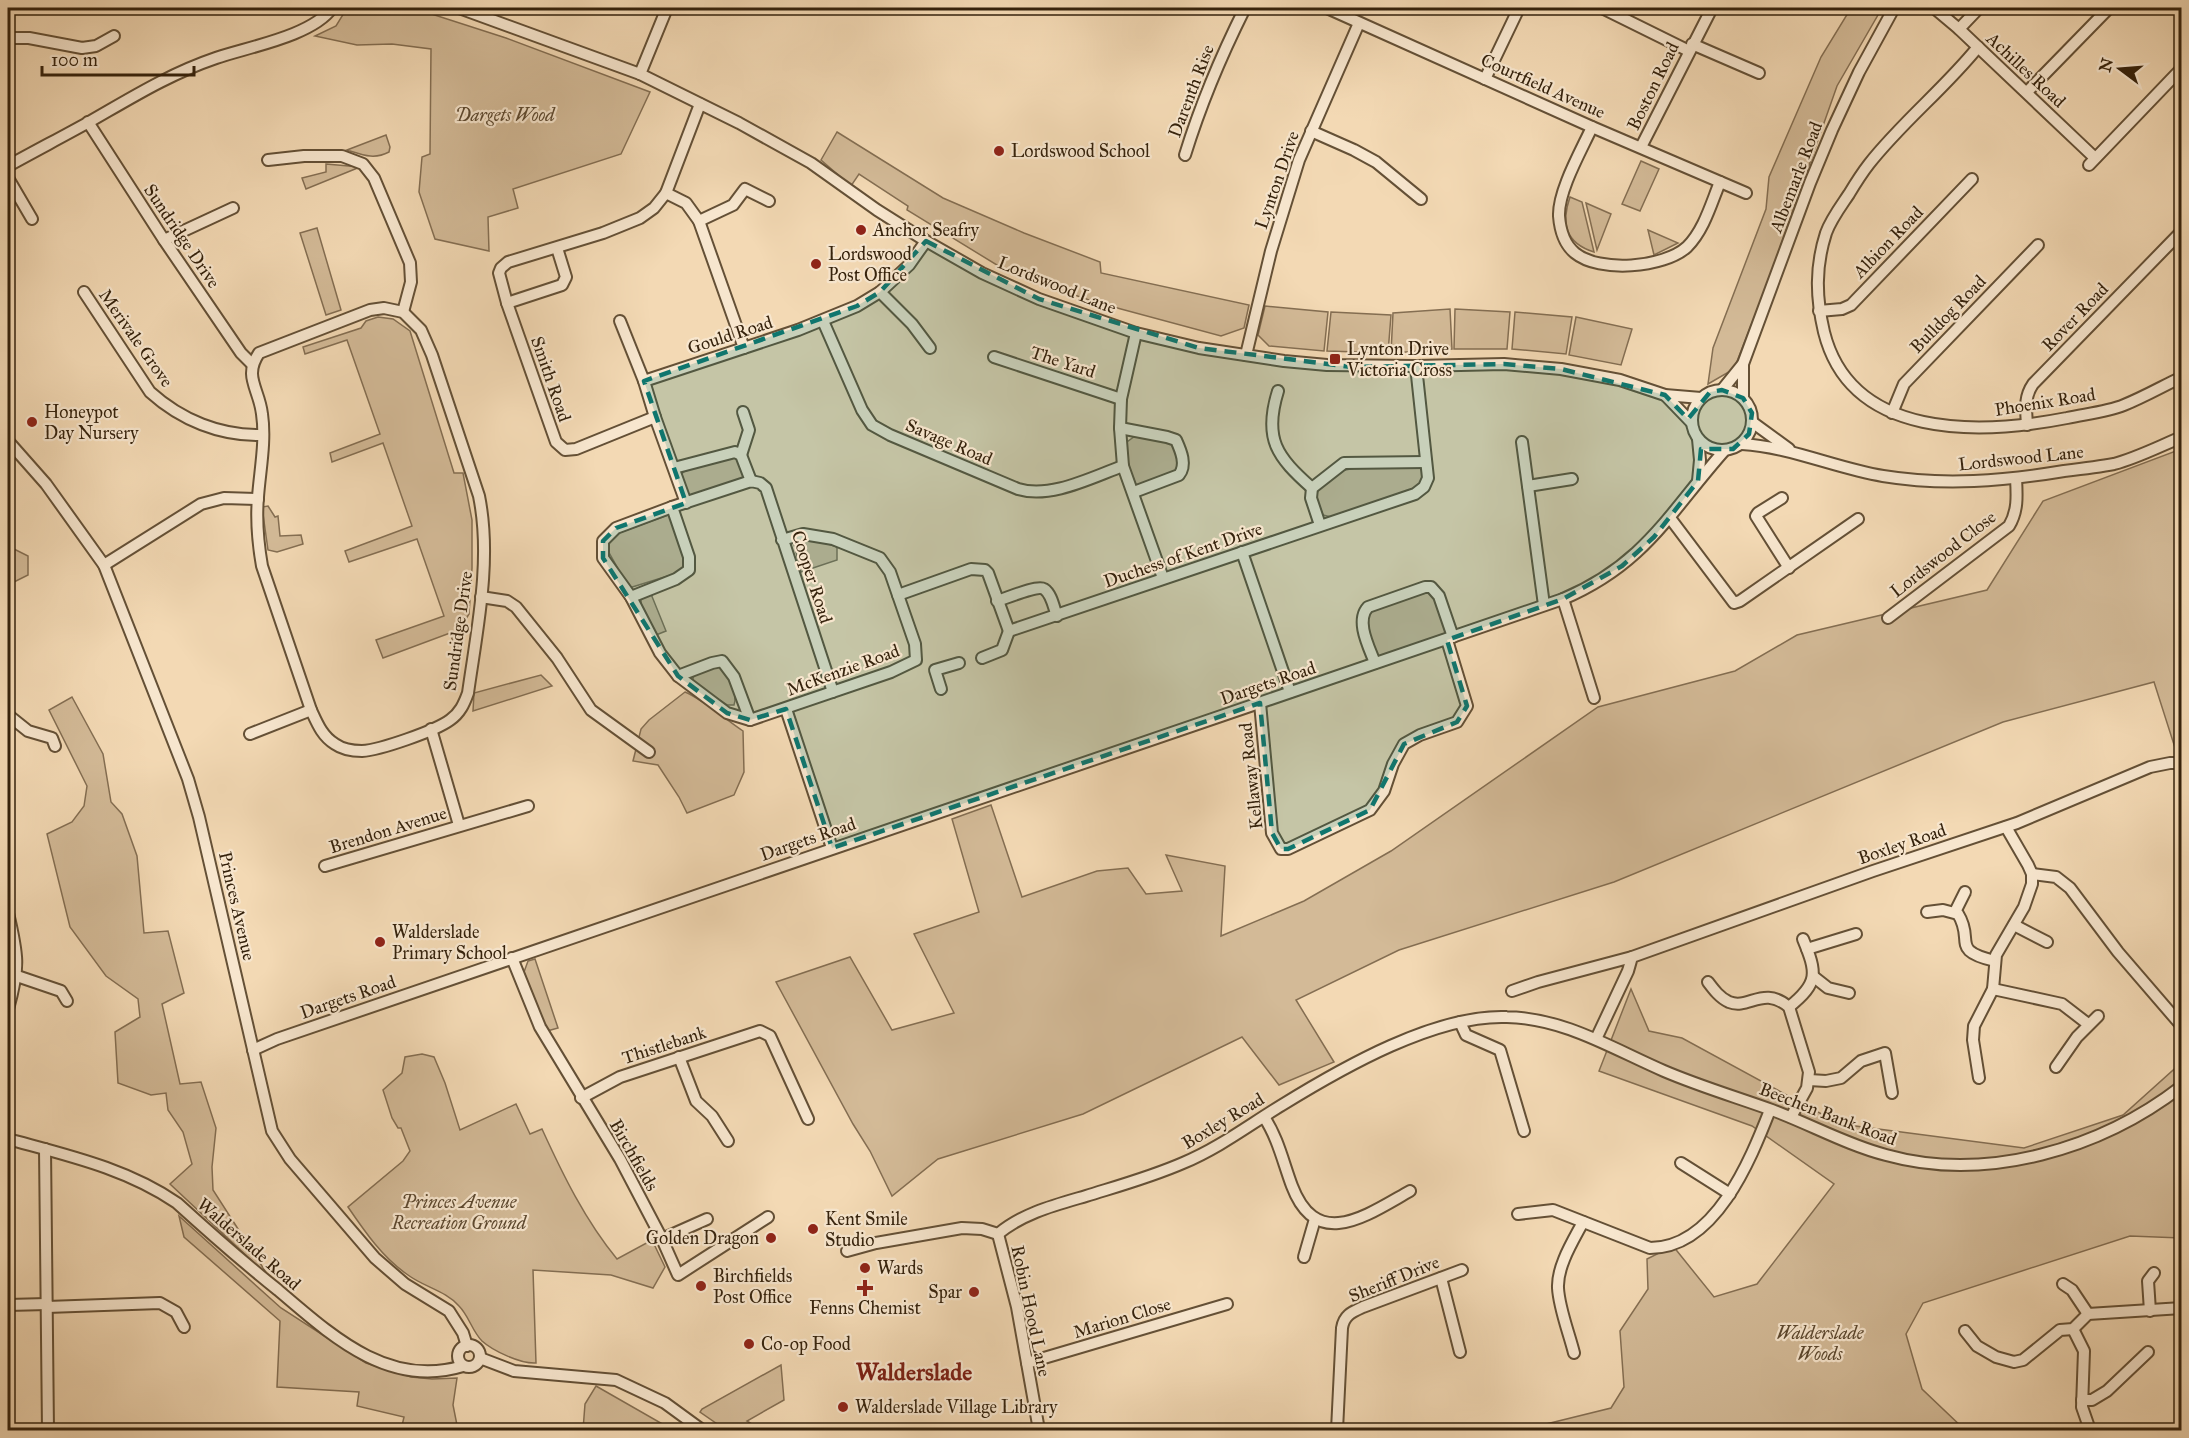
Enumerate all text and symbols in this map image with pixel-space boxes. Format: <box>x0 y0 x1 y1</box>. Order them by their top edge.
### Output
street label: Achilles Road <box>1981 27 2070 112</box>
street label: Boston Road <box>1622 38 1684 134</box>
scale bar <box>42 39 194 77</box>
north arrow <box>2090 39 2150 99</box>
street label: Darenth Rise <box>1163 42 1219 140</box>
text: 100 m <box>51 49 98 71</box>
street label: Courtfield Avenue <box>1477 49 1609 123</box>
text: N <box>2095 55 2117 74</box>
park label: Dargets Wood <box>455 104 556 126</box>
street label: Albemarle Road <box>1764 118 1827 237</box>
street label: Lynton Drive <box>1250 128 1304 232</box>
place label: Lordswood School <box>1011 140 1150 162</box>
marker: Lordswood School <box>992 144 1006 158</box>
street label: Sundridge Drive <box>138 180 225 293</box>
street label: Albion Road <box>1848 201 1928 283</box>
place label: Anchor Seafry <box>872 219 979 241</box>
marker: Anchor Seafry <box>854 223 868 237</box>
place label: Lordswood Post Office <box>828 243 912 286</box>
street label: Lordswood Lane <box>995 251 1119 319</box>
marker: Lordswood Post Office <box>809 257 823 271</box>
street label: Bulldog Road <box>1905 270 1991 358</box>
street label: Rover Road <box>2037 278 2113 356</box>
street label: Merivale Grove <box>94 285 178 391</box>
street label: Gould Road <box>685 311 775 359</box>
street label: Smith Road <box>526 333 576 425</box>
place label: Lynton Drive Victoria Cross <box>1346 338 1452 381</box>
street label: The Yard <box>1028 341 1098 383</box>
marker: Lynton Drive Victoria Cross <box>1328 352 1342 366</box>
street label: Phoenix Road <box>1993 383 2097 421</box>
place label: Honeypot Day Nursery <box>44 401 139 444</box>
street label: Savage Road <box>902 414 996 471</box>
marker: Honeypot Day Nursery <box>25 415 39 429</box>
street label: Lordswood Lane <box>1957 440 2085 476</box>
street label: Lordswood Close <box>1886 506 2000 602</box>
street label: Duchess of Kent Drive <box>1101 517 1265 593</box>
street label: Cooper Road <box>787 528 837 626</box>
street label: Sundridge Drive <box>439 570 478 692</box>
street label: McKenzie Road <box>784 639 902 701</box>
street label: Dargets Road <box>1217 656 1319 711</box>
street label: Kellaway Road <box>1234 722 1268 830</box>
street label: Brendon Avenue <box>327 802 449 858</box>
street label: Dargets Road <box>757 812 859 867</box>
street label: Boxley Road <box>1855 819 1949 869</box>
street label: Princes Avenue <box>214 849 260 963</box>
place label: Walderslade Primary School <box>392 921 507 964</box>
marker: Walderslade Primary School <box>373 935 387 949</box>
street label: Dargets Road <box>297 970 399 1025</box>
street label: Thistlebank <box>619 1021 709 1069</box>
street label: Beechen Bank Road <box>1756 1078 1900 1150</box>
street label: Boxley Road <box>1178 1088 1268 1154</box>
street label: Birchfields <box>605 1115 663 1195</box>
park label: Princes Avenue Recreation Ground <box>391 1191 528 1234</box>
street label: Walderslade Road <box>193 1193 305 1295</box>
place label: Kent Smile Studio <box>825 1208 908 1251</box>
marker: Kent Smile Studio <box>806 1222 820 1236</box>
place label: Golden Dragon <box>646 1227 759 1250</box>
marker: Golden Dragon <box>764 1231 778 1245</box>
street label: Robin Hood Lane <box>1006 1243 1056 1379</box>
street label: Sheriff Drive <box>1345 1251 1443 1307</box>
place label: Wards <box>877 1257 923 1279</box>
marker: Wards <box>858 1261 872 1275</box>
place label: Birchfields Post Office <box>713 1265 792 1308</box>
marker: Birchfields Post Office <box>694 1279 708 1293</box>
marker: Fenns Chemist <box>858 1281 872 1295</box>
place label: Spar <box>928 1281 962 1303</box>
marker: Spar <box>967 1285 981 1299</box>
street label: Marion Close <box>1071 1293 1173 1343</box>
place label: Fenns Chemist <box>809 1297 921 1319</box>
park label: Walderslade Woods <box>1776 1322 1865 1365</box>
place label: Co-op Food <box>761 1333 851 1355</box>
marker: Co-op Food <box>742 1337 756 1351</box>
district label: Walderslade <box>856 1357 972 1387</box>
place label: Walderslade Village Library <box>855 1396 1058 1419</box>
marker: Walderslade Village Library <box>836 1400 850 1414</box>

